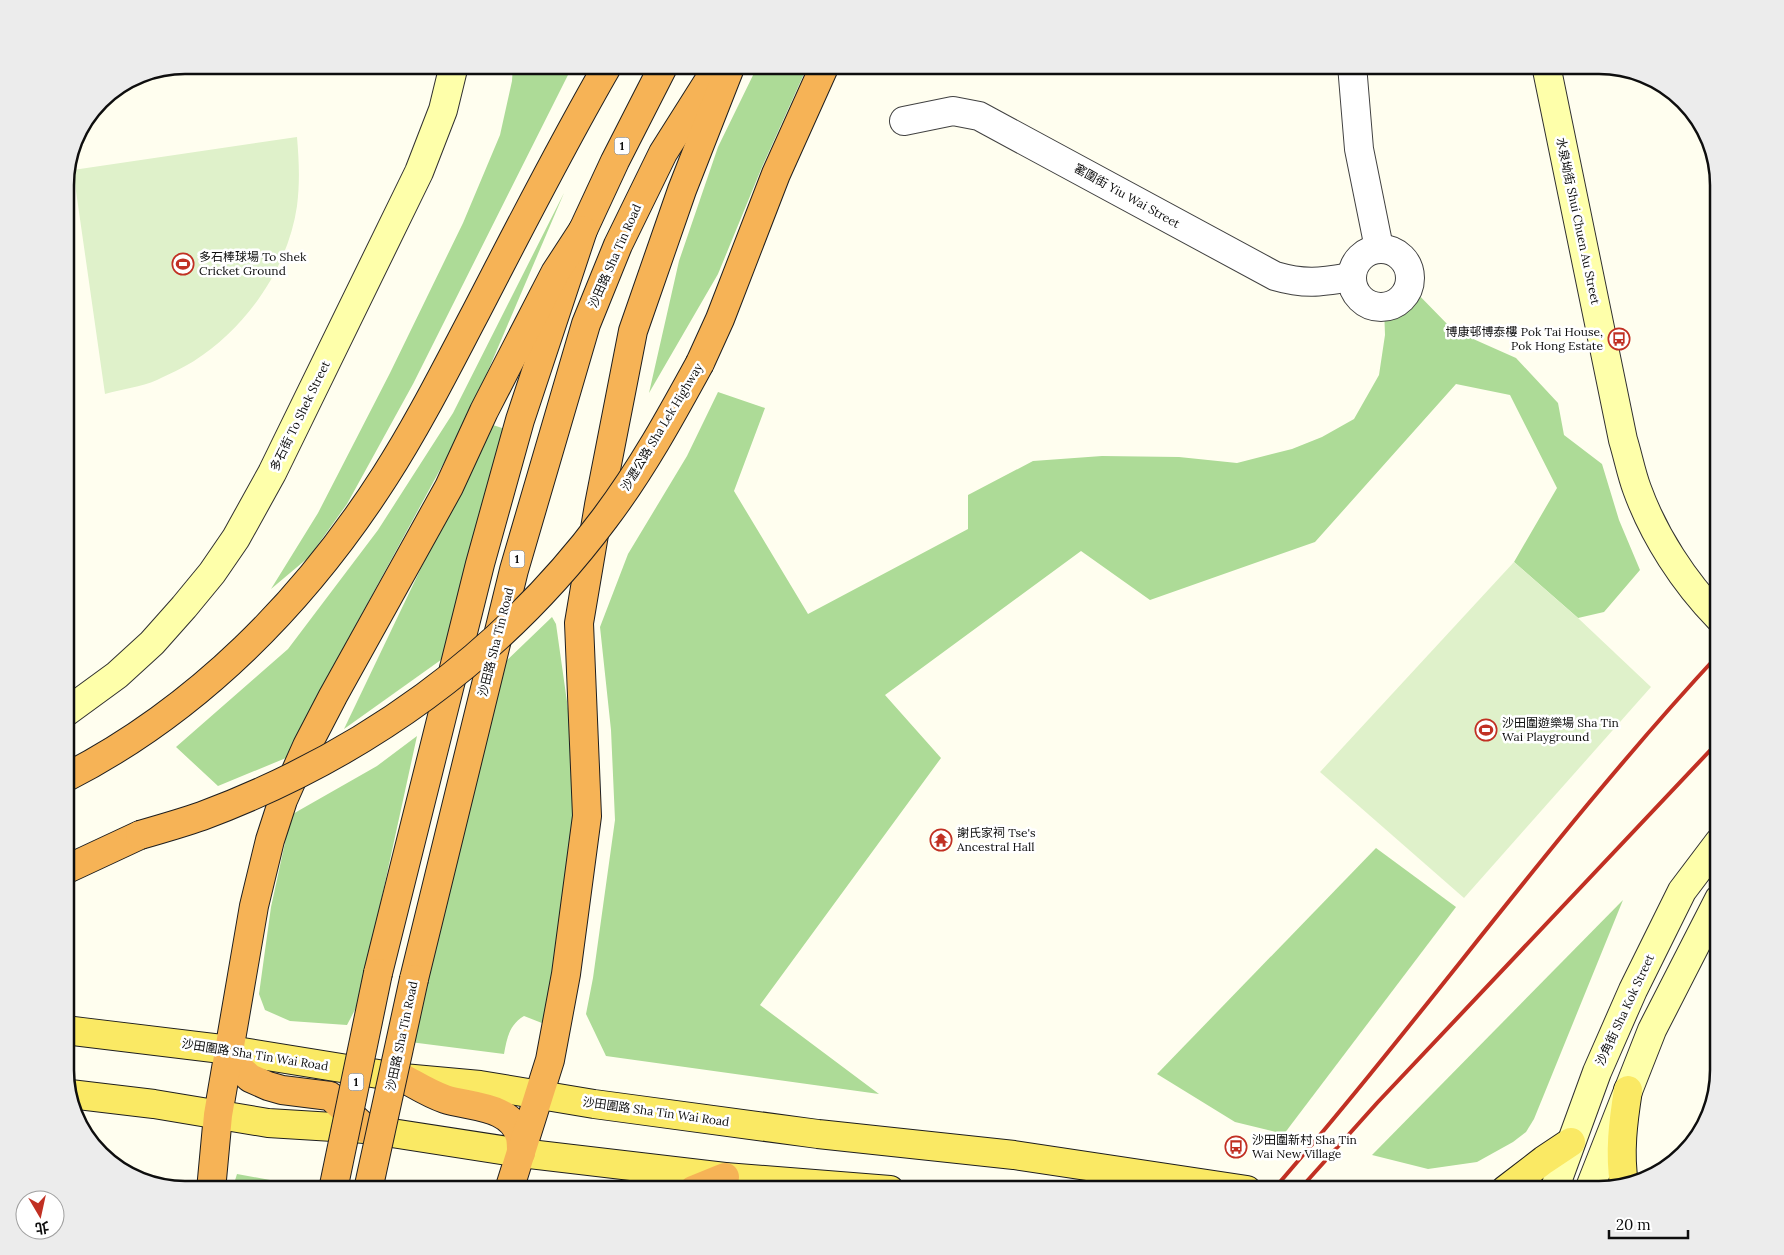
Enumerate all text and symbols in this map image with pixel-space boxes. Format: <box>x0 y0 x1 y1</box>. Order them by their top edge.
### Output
street label: 水泉坳街 Shui Chuen Au Street <box>1553 136 1604 306</box>
road number: 1 <box>614 138 630 154</box>
street label: 窰圍街 Yiu Wai Street <box>1072 160 1183 231</box>
street label: 沙田路 Sha Tin Road <box>585 202 644 310</box>
place label: 多石棒球場 To Shek Cricket Ground <box>199 249 307 278</box>
sports icon: 多石棒球場 To Shek Cricket Ground <box>171 252 195 276</box>
place label: 博康邨博泰樓 Pok Tai House, Pok Hong Estate <box>1446 324 1603 353</box>
bus stop icon: 博康邨博泰樓 Pok Tai House, Pok Hong Estate <box>1607 327 1631 351</box>
street label: 多石街 To Shek Street <box>266 358 333 473</box>
street label: 沙瀝公路 Sha Lek Highway <box>618 360 706 493</box>
road number: 1 <box>510 550 524 568</box>
street label: 沙田路 Sha Tin Road <box>475 586 516 698</box>
place label: 沙田圍遊樂場 Sha Tin Wai Playground <box>1502 715 1619 744</box>
sports icon: 沙田圍遊樂場 Sha Tin Wai Playground <box>1474 718 1498 742</box>
place label: 謝氏家祠 Tse's Ancestral Hall <box>956 825 1036 854</box>
temple icon: 謝氏家祠 Tse's Ancestral Hall <box>929 828 953 852</box>
street label: 沙角街 Sha Kok Street <box>1592 951 1657 1068</box>
street label: 沙田路 Sha Tin Road <box>383 980 420 1092</box>
street label: 沙田圍路 Sha Tin Wai Road <box>181 1036 329 1073</box>
road number: 1 <box>348 1074 364 1090</box>
street label: 沙田圍路 Sha Tin Wai Road <box>582 1094 730 1129</box>
place label: 沙田圍新村 Sha Tin Wai New Village <box>1252 1132 1357 1161</box>
bus stop icon: 沙田圍新村 Sha Tin Wai New Village <box>1224 1135 1248 1159</box>
north arrow <box>15 1190 65 1240</box>
scale bar <box>1609 1208 1688 1240</box>
text: 20 m <box>1616 1215 1651 1234</box>
text: 北 <box>34 1218 50 1238</box>

